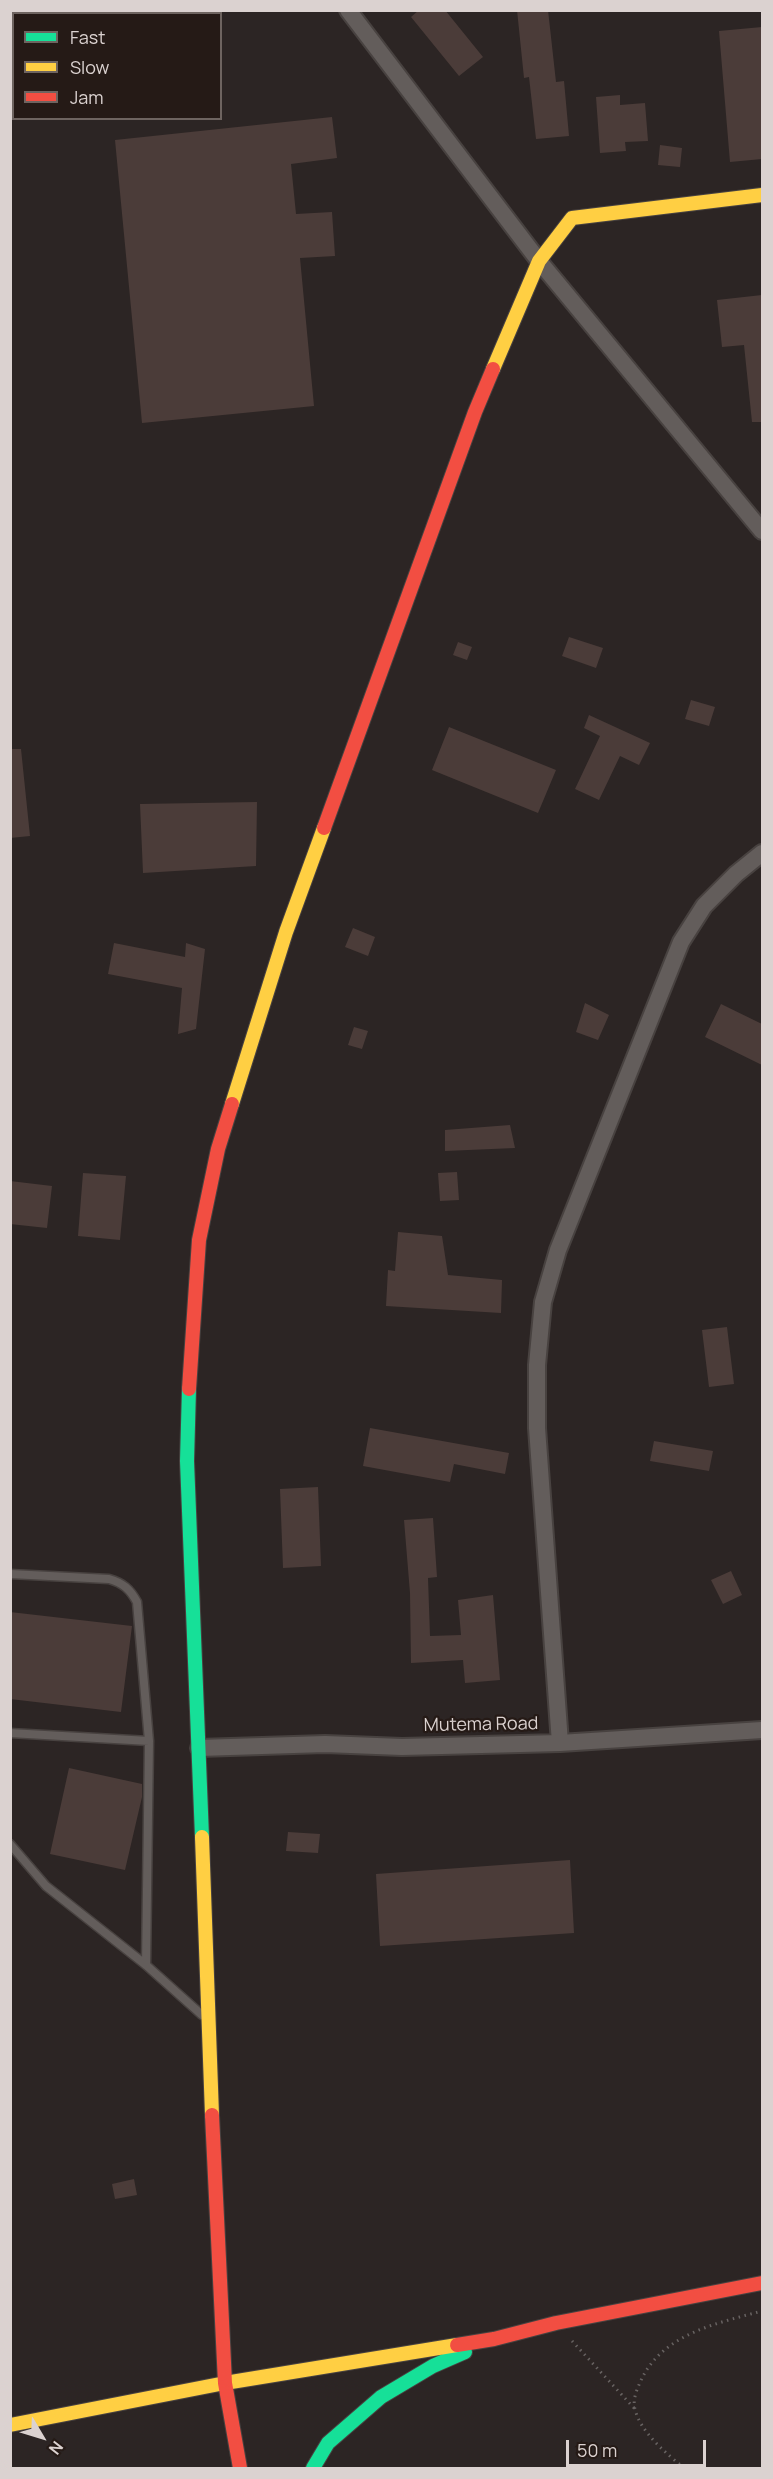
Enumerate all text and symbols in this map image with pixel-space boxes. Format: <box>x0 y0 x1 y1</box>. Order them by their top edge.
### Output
legend <box>12 12 222 120</box>
text: Fast <box>70 25 105 49</box>
text: Slow <box>70 55 109 79</box>
text: Jam <box>70 85 104 109</box>
street label: Mutema Road <box>424 1713 538 1737</box>
north arrow <box>12 2407 72 2467</box>
scale bar <box>569 2428 708 2466</box>
text: N <box>44 2437 68 2459</box>
text: 50 m <box>577 2438 617 2462</box>

